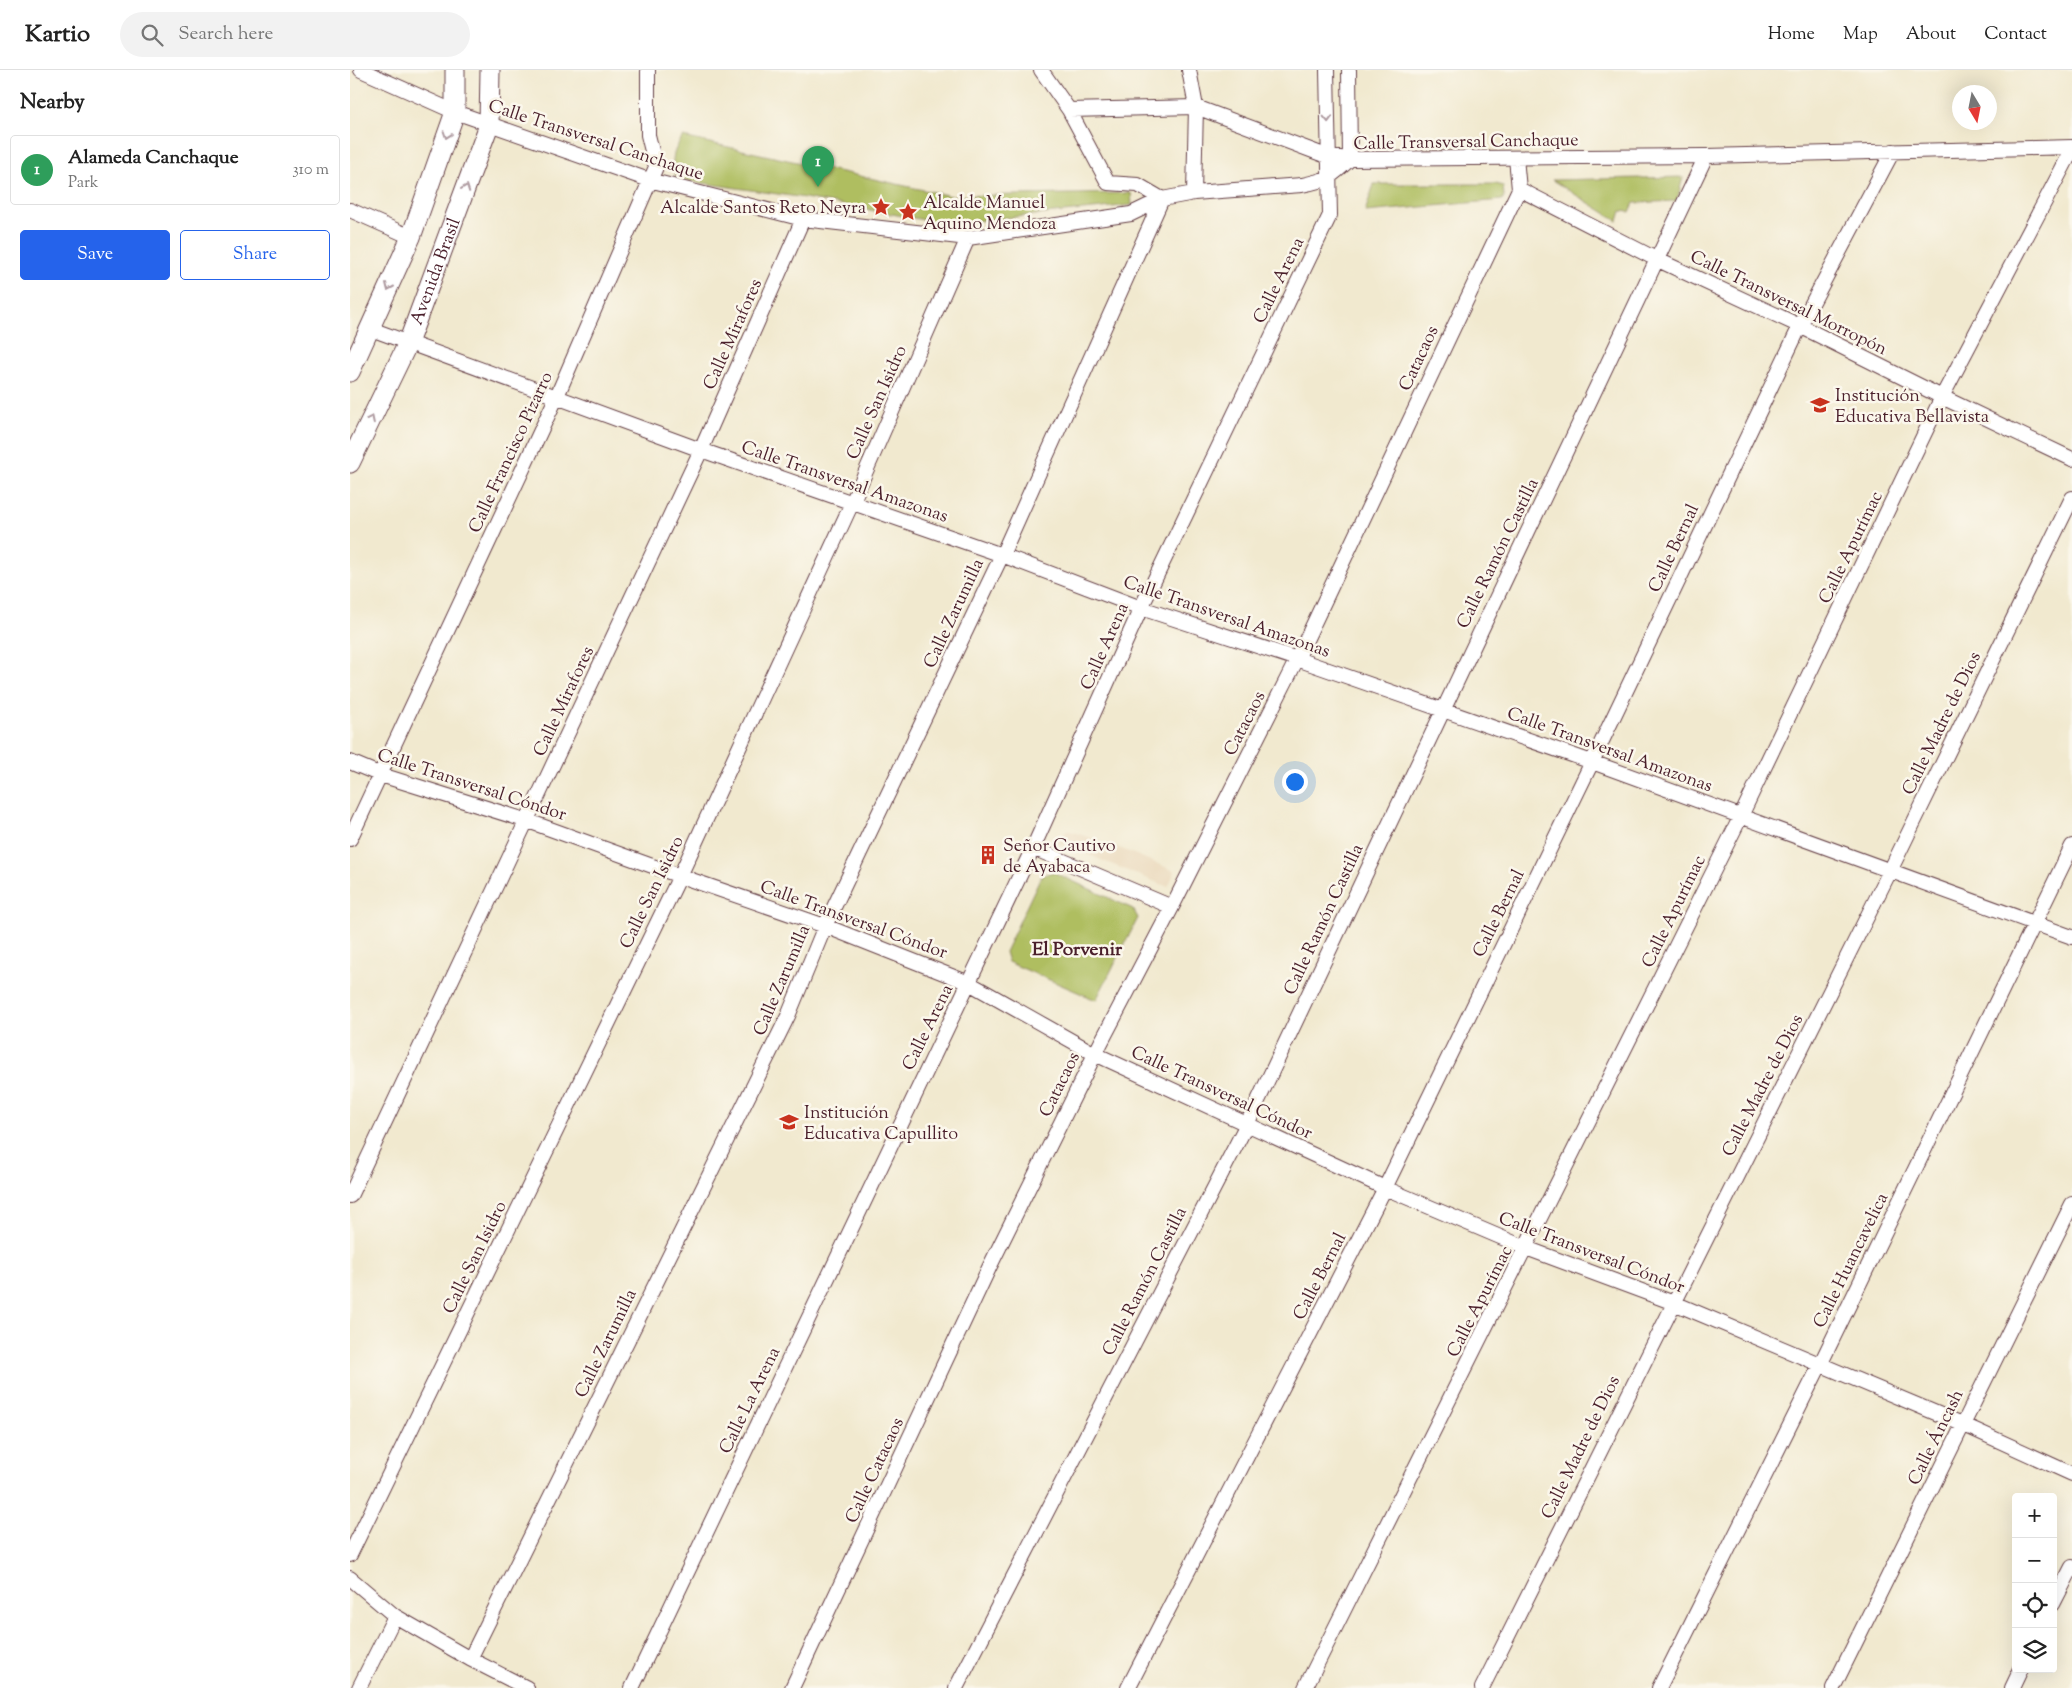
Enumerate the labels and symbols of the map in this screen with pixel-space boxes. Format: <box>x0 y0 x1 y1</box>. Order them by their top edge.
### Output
north arrow <box>1952 85 1997 130</box>
street label: Calle Transversal Canchaque <box>484 94 706 188</box>
one-way arrow <box>1323 115 1333 123</box>
street label: Calle Transversal Canchaque <box>1353 128 1579 158</box>
one-way arrow <box>443 130 453 139</box>
pin: 1 <box>802 146 834 187</box>
one-way arrow <box>460 184 470 193</box>
place label: Alcalde Manuel Aquino Mendoza <box>923 191 1056 238</box>
place label: Alcalde Santos Reto Neyra <box>660 196 866 222</box>
place icon: Alcalde Santos Reto Neyra <box>870 196 892 218</box>
place icon: Alcalde Manuel Aquino Mendoza <box>897 201 919 223</box>
street label: Avenida Brasil <box>405 214 468 329</box>
street label: Calle Arena <box>1248 233 1312 328</box>
street label: Calle Transversal Morropón <box>1685 245 1891 363</box>
street label: Calle Mirafores <box>698 275 770 395</box>
one-way arrow <box>385 282 396 291</box>
street label: Catacaos <box>1393 322 1446 396</box>
street label: Calle San Isidro <box>841 341 915 464</box>
street label: Calle Francisco Pizarro <box>463 368 561 538</box>
place label: Institución Educativa Bellavista <box>1835 384 1989 431</box>
school or university icon: Institución Educativa Bellavista <box>1809 394 1831 416</box>
one-way arrow <box>365 415 375 424</box>
street label: Calle Transversal Amazonas <box>737 435 951 531</box>
street label: Calle Ramón Castilla <box>1451 474 1546 633</box>
street label: Calle Apurímac <box>1813 487 1890 609</box>
street label: Calle Bernal <box>1643 500 1707 597</box>
street label: Calle Zarumilla <box>918 555 992 673</box>
street label: Calle Transversal Amazonas <box>1119 570 1333 666</box>
street label: Calle Arena <box>1075 599 1137 695</box>
street label: Calle Mirafores <box>528 642 602 761</box>
street label: Calle Madre de Dios <box>1897 648 1989 800</box>
street label: Catacaos <box>1218 687 1273 761</box>
street label: Calle Transversal Amazonas <box>1503 702 1716 800</box>
street label: Calle Transversal Cóndor <box>373 743 570 829</box>
your location <box>1282 769 1308 795</box>
street label: Calle San Isidro <box>614 832 691 954</box>
place label: Señor Cautivo de Ayabaca <box>1003 834 1116 881</box>
street label: Calle Ramón Castilla <box>1278 840 1371 1000</box>
building icon: Señor Cautivo de Ayabaca <box>977 844 999 866</box>
street label: Calle Apurímac <box>1636 851 1713 973</box>
street label: Calle Bernal <box>1467 865 1532 962</box>
street label: Calle Transversal Cóndor <box>756 875 951 967</box>
street label: Calle Zarumilla <box>748 921 818 1040</box>
district label: El Porvenir <box>1032 937 1123 964</box>
street label: Calle Arena <box>897 980 961 1075</box>
street label: Calle Madre de Dios <box>1717 1010 1811 1162</box>
street label: Calle Transversal Cóndor <box>1126 1040 1316 1147</box>
street label: Catacaos <box>1034 1048 1088 1122</box>
place label: Institución Educativa Capullito <box>804 1101 958 1148</box>
school or university icon: Institución Educativa Capullito <box>778 1111 800 1133</box>
street label: Calle Huancavelica <box>1808 1189 1896 1333</box>
street label: Calle San Isidro <box>437 1197 514 1319</box>
street label: Calle Ramón Castilla <box>1097 1203 1195 1361</box>
street label: Calle Transversal Cóndor <box>1494 1206 1688 1302</box>
street label: Calle Bernal <box>1288 1229 1354 1325</box>
street label: Calle Apurímac <box>1441 1241 1520 1362</box>
street label: Calle Zarumilla <box>569 1285 644 1403</box>
street label: Calle La Arena <box>714 1343 788 1459</box>
street label: Calle Madre de Dios <box>1536 1372 1628 1524</box>
street label: Calle Áncash <box>1902 1385 1971 1490</box>
street label: Calle Catacaos <box>840 1414 912 1528</box>

